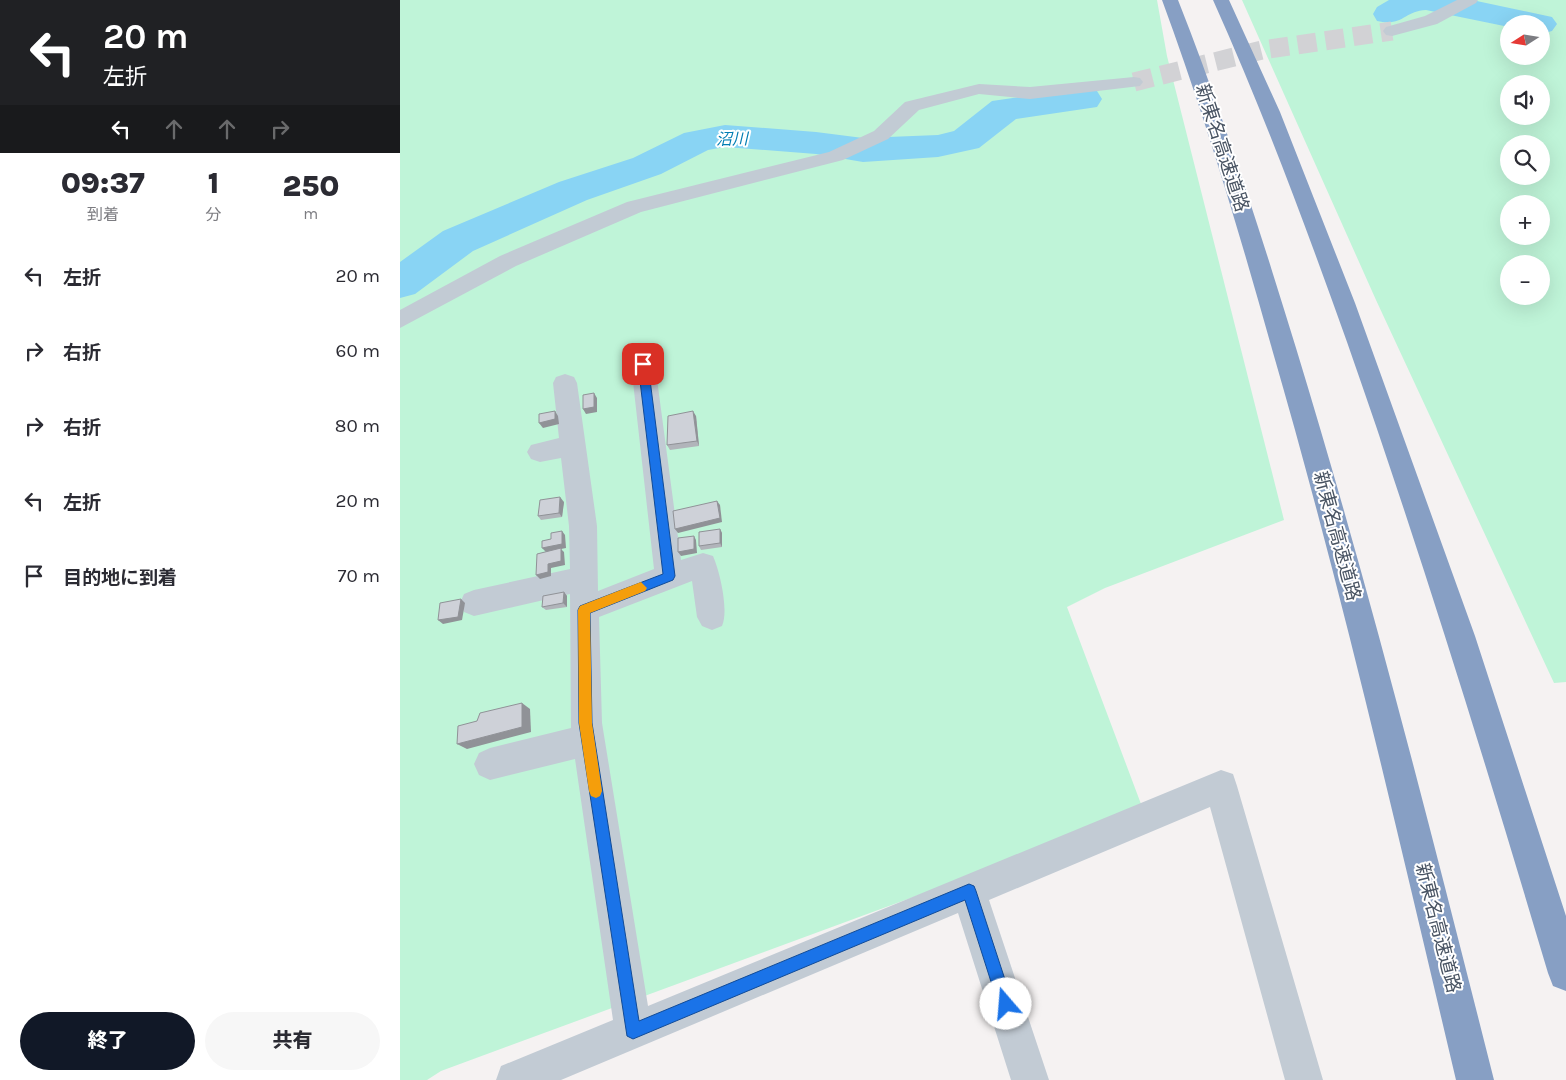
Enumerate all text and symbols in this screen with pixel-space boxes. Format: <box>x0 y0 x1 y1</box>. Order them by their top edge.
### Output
north arrow <box>1500 15 1550 65</box>
map controls <box>1500 15 1550 305</box>
text: 20 m <box>103 16 188 57</box>
icon: left <box>20 20 85 85</box>
text: 左折 <box>103 64 147 90</box>
button: sound <box>1500 75 1550 125</box>
street label: 新東名高速道路 <box>1191 81 1253 215</box>
icon: left <box>107 115 135 143</box>
icon: ahead <box>160 115 188 143</box>
icon: ahead <box>213 115 241 143</box>
icon: right <box>266 115 294 143</box>
water label: 沼川 <box>716 129 750 149</box>
button: search <box>1500 135 1550 185</box>
text: 09:37 <box>61 165 145 201</box>
text: 1 <box>208 165 219 201</box>
text: 250 <box>282 168 339 204</box>
button: + <box>1500 195 1550 245</box>
text: m <box>303 204 318 223</box>
text: 到着 <box>87 205 119 224</box>
text: 分 <box>206 205 222 224</box>
button: − <box>1500 255 1550 305</box>
icon: left <box>20 262 48 290</box>
text: 20 m <box>335 265 380 287</box>
text: 左折 <box>63 267 101 289</box>
icon: right <box>20 337 48 365</box>
text: 60 m <box>336 340 380 362</box>
text: 右折 <box>63 342 101 364</box>
pin <box>622 343 664 385</box>
icon: arrive <box>629 350 657 378</box>
icon: right <box>20 412 48 440</box>
text: 80 m <box>335 415 380 437</box>
text: 右折 <box>63 417 101 439</box>
street label: 新東名高速道路 <box>1309 469 1365 603</box>
icon: left <box>20 487 48 515</box>
text: 20 m <box>335 490 380 512</box>
text: 左折 <box>63 492 101 514</box>
icon: arrive <box>20 562 48 590</box>
text: 70 m <box>338 565 380 587</box>
text: 目的地に到着 <box>63 567 177 589</box>
street label: 新東名高速道路 <box>1411 861 1465 995</box>
position arrow <box>979 977 1031 1029</box>
button: 終了 <box>20 1012 195 1070</box>
button: 共有 <box>205 1012 380 1070</box>

